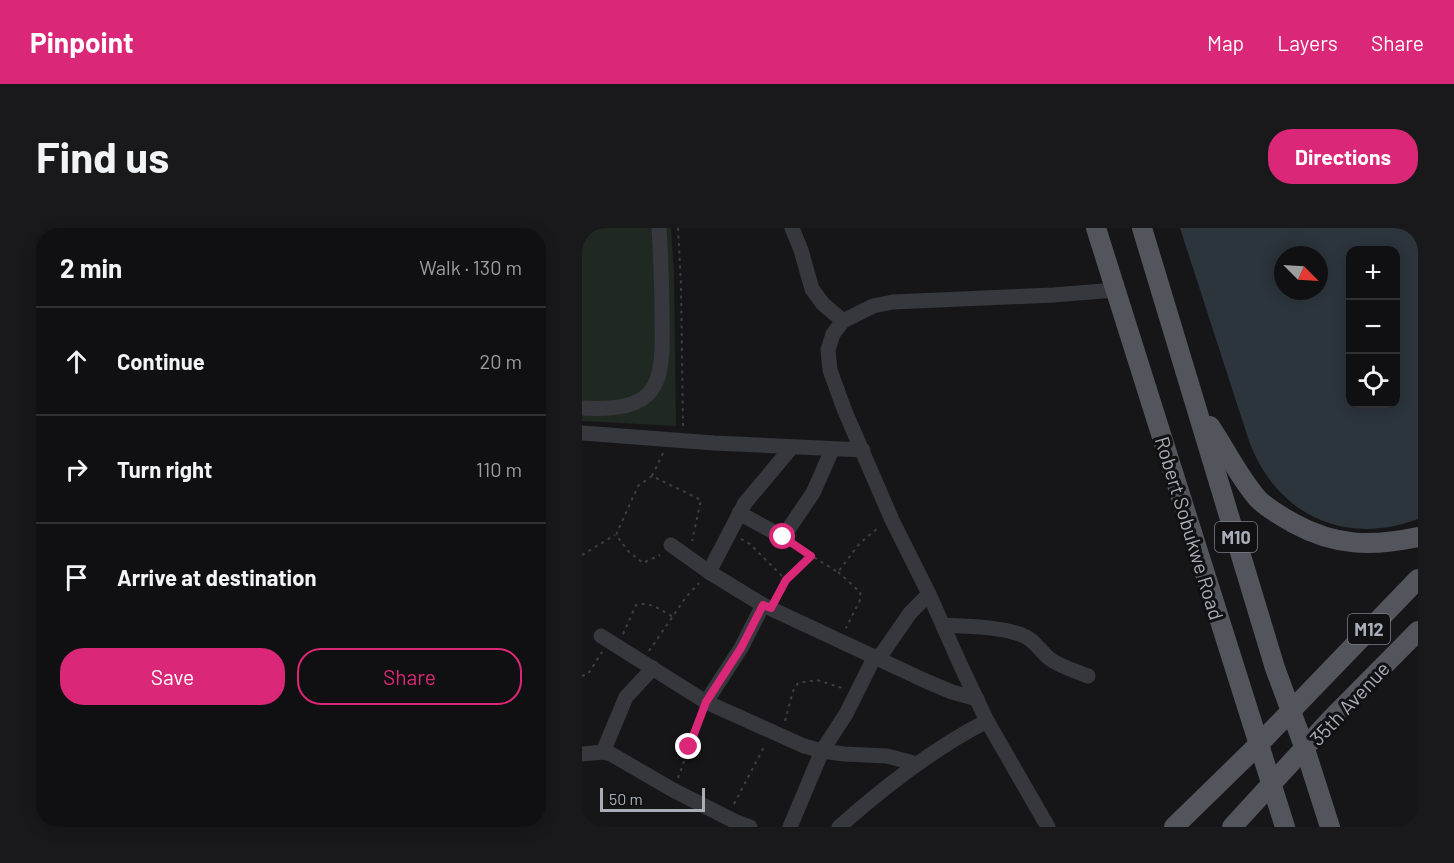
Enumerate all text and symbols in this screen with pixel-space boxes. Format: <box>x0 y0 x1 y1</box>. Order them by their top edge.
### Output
text: Pinpoint <box>30 25 134 59</box>
text: Map <box>1207 30 1244 55</box>
text: Layers <box>1277 30 1338 55</box>
text: Share <box>1371 30 1424 55</box>
button: Directions <box>1268 129 1418 184</box>
text: Find us <box>36 131 169 181</box>
north arrow <box>1274 246 1328 300</box>
map controls <box>1346 246 1400 408</box>
button: + <box>1346 246 1400 300</box>
text: 2 min <box>60 252 122 283</box>
text: Walk · 130 m <box>419 255 522 279</box>
button: − <box>1346 300 1400 354</box>
icon: ahead <box>60 345 93 378</box>
text: Continue <box>117 348 205 374</box>
text: 20 m <box>479 349 522 373</box>
button: locate <box>1346 354 1400 408</box>
street label: Robert Sobukwe Road <box>1151 433 1229 623</box>
icon: right <box>60 453 93 486</box>
text: Turn right <box>117 456 212 482</box>
text: 110 m <box>476 457 522 481</box>
road number: M10 <box>1215 522 1257 552</box>
route start <box>769 523 795 549</box>
icon: arrive <box>60 561 93 594</box>
text: Arrive at destination <box>117 564 316 590</box>
road number: M12 <box>1348 614 1390 644</box>
button: Save <box>60 648 285 705</box>
button: Share <box>297 648 522 705</box>
street label: 35th Avenue <box>1304 656 1394 750</box>
route end <box>675 733 701 759</box>
scale bar <box>600 785 705 812</box>
text: 50 m <box>609 789 643 808</box>

